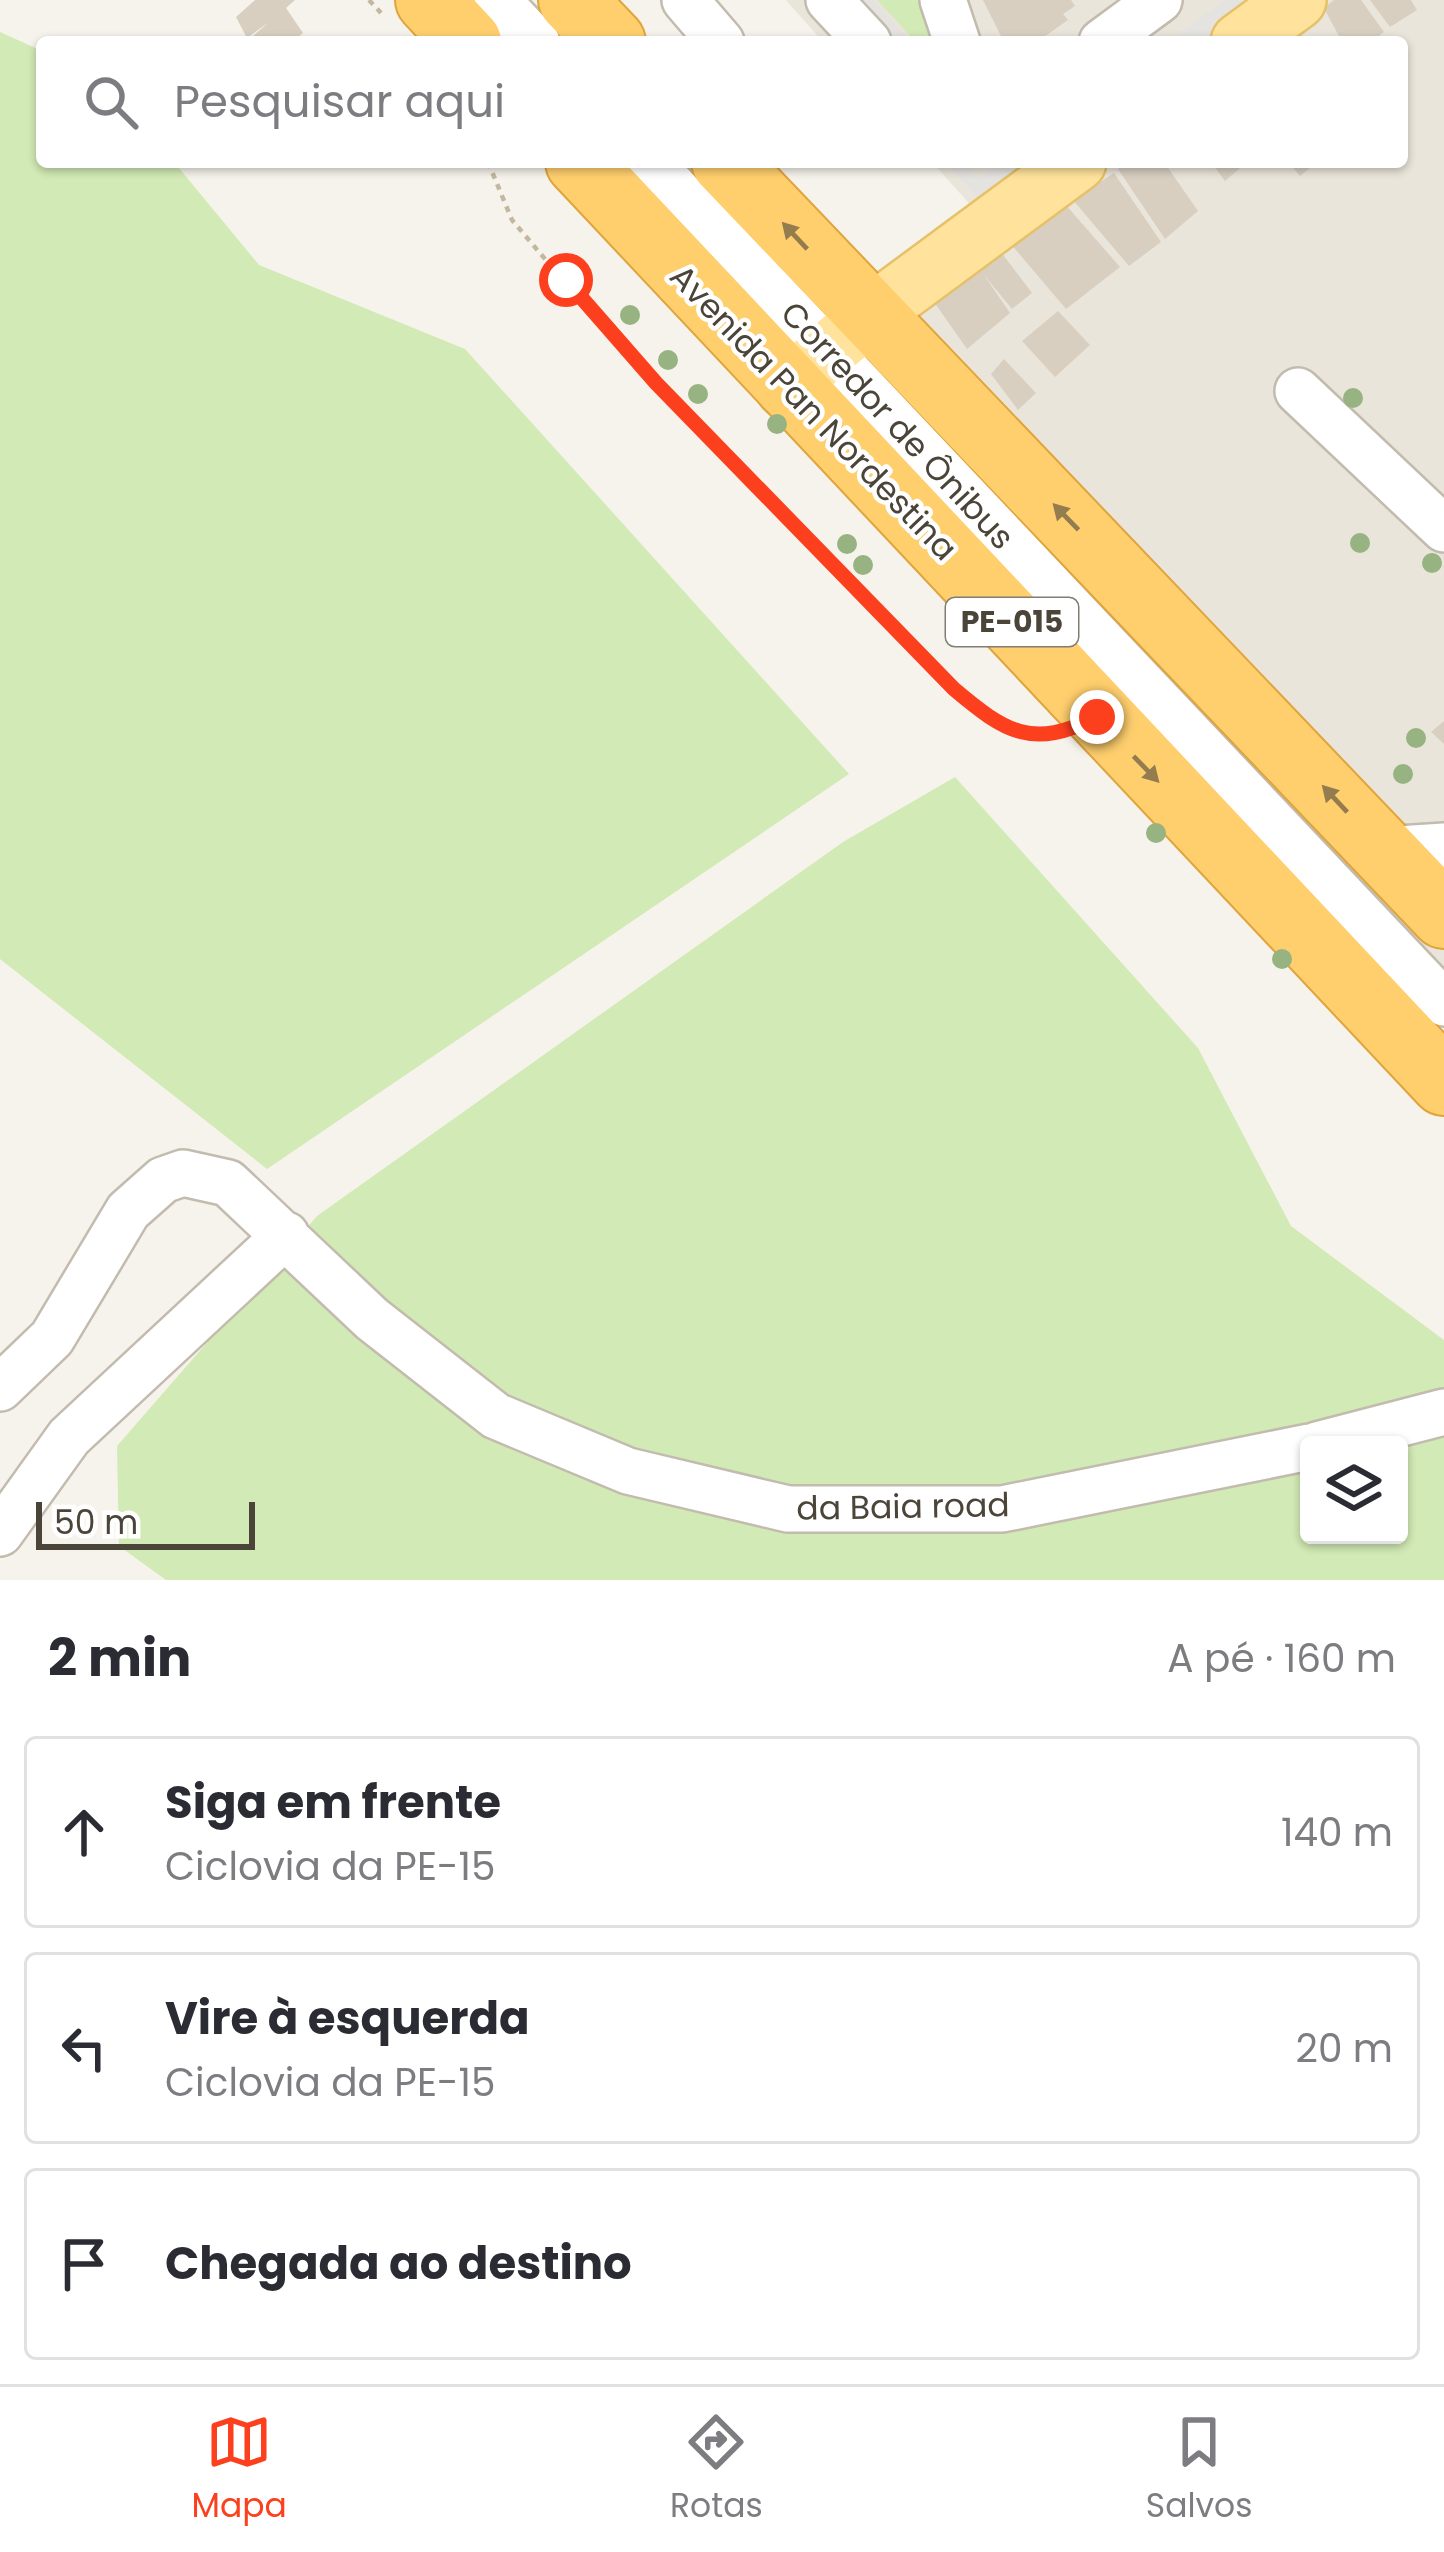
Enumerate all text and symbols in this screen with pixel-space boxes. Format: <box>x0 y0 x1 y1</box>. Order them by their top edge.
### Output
search box <box>36 36 1408 168</box>
icon: search <box>78 69 144 135</box>
text: Pesquisar aqui <box>174 70 505 133</box>
one-way arrow <box>782 221 810 250</box>
route start <box>539 253 593 307</box>
street label: Avenida Pan Nordestina <box>659 254 968 571</box>
street label: Corredor de Ônibus <box>770 291 1025 560</box>
one-way arrow <box>1052 502 1080 531</box>
road number: PE-015 <box>946 598 1078 646</box>
route end <box>1070 690 1124 744</box>
one-way arrow <box>1131 754 1159 783</box>
one-way arrow <box>1322 784 1350 813</box>
map controls <box>1300 1436 1408 1544</box>
button: layers <box>1300 1436 1408 1544</box>
street label: da Baia road <box>796 1481 1010 1532</box>
scale bar <box>36 1496 255 1549</box>
text: 50 m <box>54 1499 138 1546</box>
text: 2 min <box>48 1622 191 1694</box>
text: A pé · 160 m <box>1167 1631 1396 1686</box>
text: Siga em frente <box>165 1771 501 1834</box>
icon: ahead <box>51 1799 117 1865</box>
text: 140 m <box>1281 1805 1393 1860</box>
text: Ciclovia da PE-15 <box>165 1839 495 1894</box>
text: Vire à esquerda <box>165 1987 530 2050</box>
icon: left <box>51 2015 117 2081</box>
text: 20 m <box>1295 2021 1393 2076</box>
text: Ciclovia da PE-15 <box>165 2055 495 2110</box>
icon: arrive <box>51 2231 117 2297</box>
text: Chegada ao destino <box>165 2232 632 2295</box>
tab: Mapa <box>192 2409 287 2531</box>
tab: Rotas <box>670 2409 763 2531</box>
tab: Salvos <box>1146 2409 1252 2531</box>

